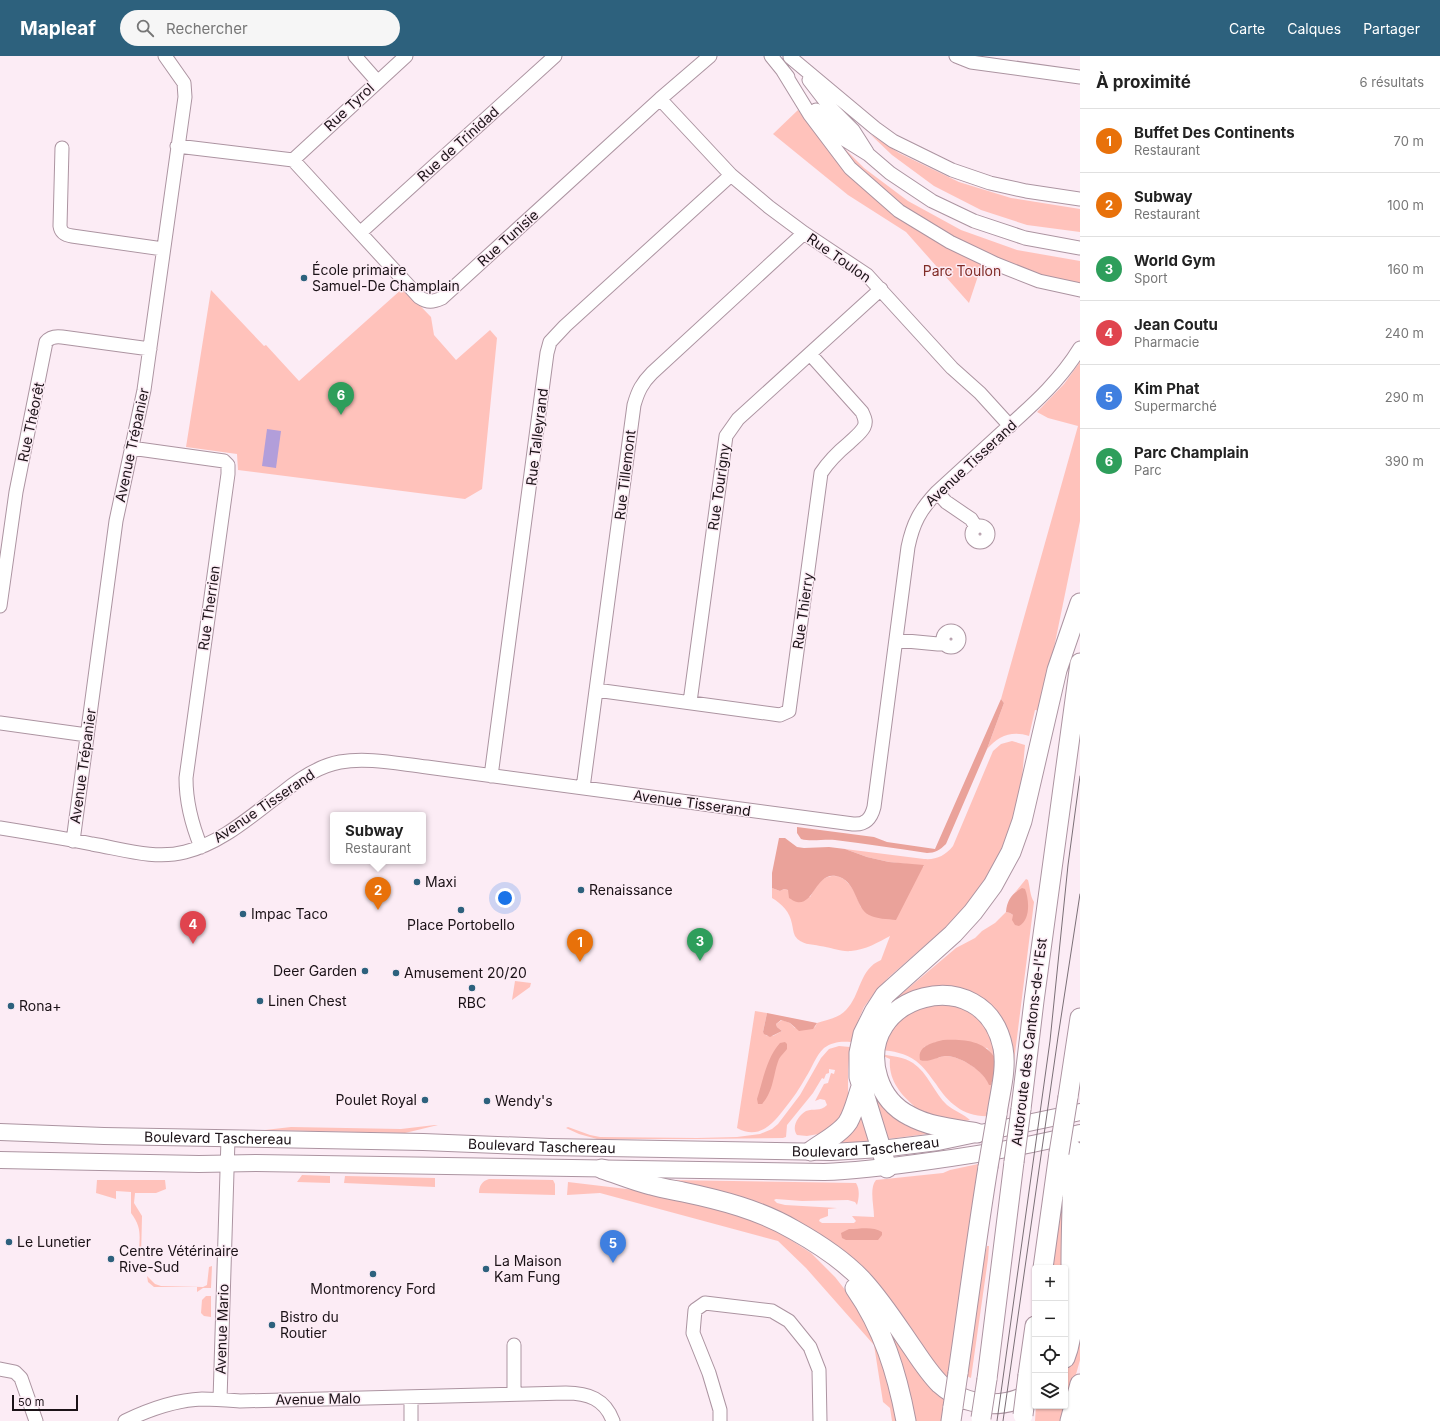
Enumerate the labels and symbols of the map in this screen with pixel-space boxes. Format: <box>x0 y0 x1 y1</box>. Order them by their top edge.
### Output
street label: Rue Tyrol <box>320 79 377 134</box>
street label: Rue de Trinidad <box>413 103 502 185</box>
street label: Rue Tunisie <box>474 206 542 269</box>
street label: Rue Toulon <box>804 229 874 286</box>
place label: École primaire Samuel-De Champlain <box>312 261 460 294</box>
park label: Parc Toulon <box>923 262 1001 279</box>
marker: École primaire Samuel-De Champlain <box>299 273 309 283</box>
street label: Rue Théorêt <box>14 380 47 463</box>
pin: 6 <box>328 382 354 415</box>
street label: Avenue Trépanier <box>111 386 152 504</box>
street label: Rue Talleyrand <box>522 387 551 487</box>
street label: Avenue Tisserand <box>922 416 1020 509</box>
street label: Rue Tillemont <box>611 429 638 521</box>
street label: Rue Tourigny <box>704 442 733 531</box>
street label: Rue Therrien <box>194 564 223 652</box>
street label: Rue Thierry <box>789 571 816 650</box>
street label: Avenue Trépanier <box>66 707 99 825</box>
street label: Avenue Tisserand <box>210 765 318 846</box>
street label: Avenue Tisserand <box>632 786 752 819</box>
place label: Maxi <box>425 873 457 890</box>
pin: 2 <box>365 877 391 910</box>
marker: Maxi <box>412 877 422 887</box>
place label: Renaissance <box>589 881 673 898</box>
marker: Renaissance <box>576 885 586 895</box>
your location <box>495 888 515 908</box>
place label: Impac Taco <box>251 905 328 922</box>
marker: Place Portobello <box>456 905 466 915</box>
marker: Impac Taco <box>238 909 248 919</box>
pin: 4 <box>180 911 206 944</box>
place label: Place Portobello <box>407 916 515 933</box>
pin: 3 <box>687 928 713 961</box>
pin: 1 <box>567 929 593 962</box>
street label: Autoroute des Cantons-de-l'Est <box>1007 937 1050 1147</box>
place label: Deer Garden <box>273 962 357 979</box>
place label: Amusement 20/20 <box>404 964 527 981</box>
marker: Deer Garden <box>360 966 370 976</box>
marker: Amusement 20/20 <box>391 968 401 978</box>
marker: RBC <box>467 983 477 993</box>
place label: Linen Chest <box>268 992 347 1009</box>
place label: RBC <box>458 994 486 1011</box>
marker: Linen Chest <box>255 996 265 1006</box>
place label: Rona+ <box>19 997 62 1014</box>
marker: Rona+ <box>6 1001 16 1011</box>
place label: Poulet Royal <box>335 1091 417 1108</box>
place label: Wendy's <box>495 1092 553 1109</box>
marker: Poulet Royal <box>420 1095 430 1105</box>
marker: Wendy's <box>482 1096 492 1106</box>
street label: Boulevard Taschereau <box>144 1128 292 1148</box>
street label: Boulevard Taschereau <box>792 1133 940 1160</box>
street label: Boulevard Taschereau <box>468 1135 616 1156</box>
pin: 5 <box>600 1230 626 1263</box>
place label: Le Lunetier <box>17 1233 91 1250</box>
marker: Le Lunetier <box>4 1237 14 1247</box>
place label: Centre Vétérinaire Rive-Sud <box>119 1242 239 1275</box>
place label: La Maison Kam Fung <box>494 1252 562 1285</box>
marker: Centre Vétérinaire Rive-Sud <box>106 1254 116 1264</box>
marker: La Maison Kam Fung <box>481 1264 491 1274</box>
marker: Montmorency Ford <box>368 1269 378 1279</box>
place label: Montmorency Ford <box>310 1280 436 1297</box>
street label: Avenue Mario <box>211 1283 232 1375</box>
place label: Bistro du Routier <box>280 1308 339 1341</box>
marker: Bistro du Routier <box>267 1320 277 1330</box>
street label: Avenue Malo <box>275 1389 361 1408</box>
scale bar <box>12 1393 78 1412</box>

